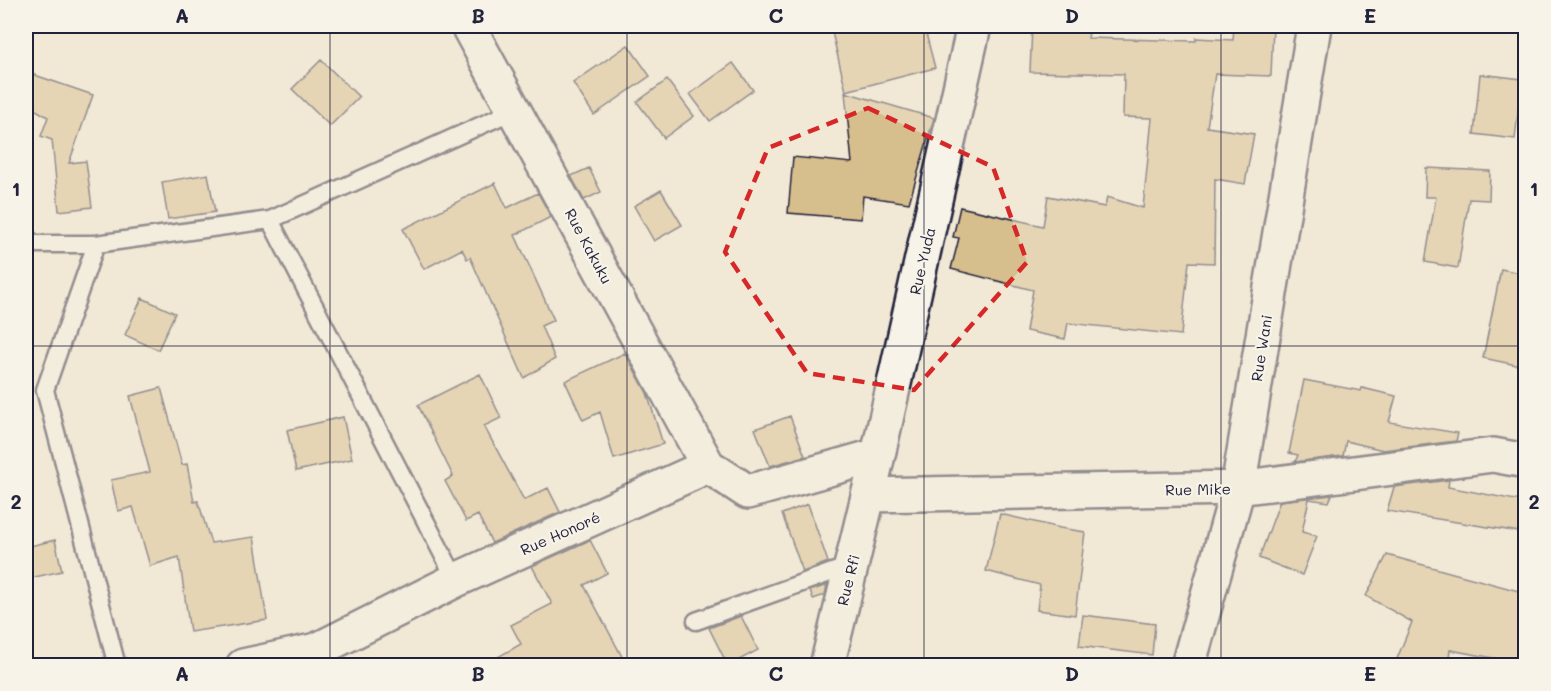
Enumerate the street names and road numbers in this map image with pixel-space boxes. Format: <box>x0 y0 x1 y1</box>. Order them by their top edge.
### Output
street label: Rue Kakuku <box>561 205 617 287</box>
street label: Rue Yuda <box>905 225 939 297</box>
street label: Rue Wani <box>1246 313 1276 383</box>
street label: Rue Mike <box>1165 478 1231 500</box>
street label: Rue Honoré <box>517 506 603 560</box>
street label: Rue Rfi <box>832 552 864 608</box>

